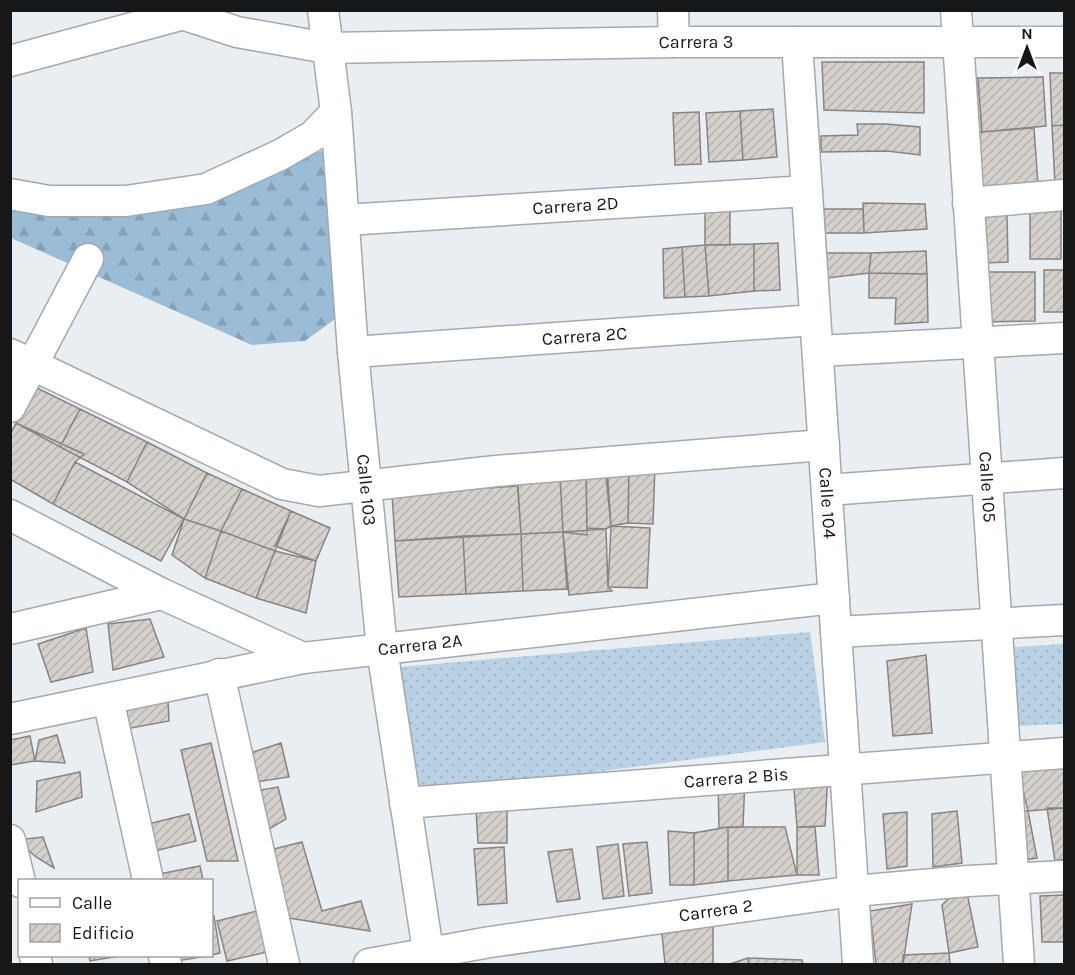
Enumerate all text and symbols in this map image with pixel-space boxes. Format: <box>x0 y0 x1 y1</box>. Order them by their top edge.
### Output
north arrow <box>997 18 1057 78</box>
text: N <box>1021 24 1033 43</box>
street label: Carrera 3 <box>659 31 733 53</box>
street label: Carrera 2D <box>532 192 619 219</box>
street label: Carrera 2C <box>541 322 628 350</box>
street label: Calle 105 <box>974 451 1001 523</box>
street label: Calle 103 <box>352 453 381 527</box>
street label: Calle 104 <box>814 467 841 539</box>
street label: Carrera 2A <box>377 629 463 660</box>
street label: Carrera 2 Bis <box>683 763 789 793</box>
legend <box>18 879 213 957</box>
text: Calle <box>72 892 112 914</box>
street label: Carrera 2 <box>677 894 754 926</box>
text: Edificio <box>72 922 134 944</box>

